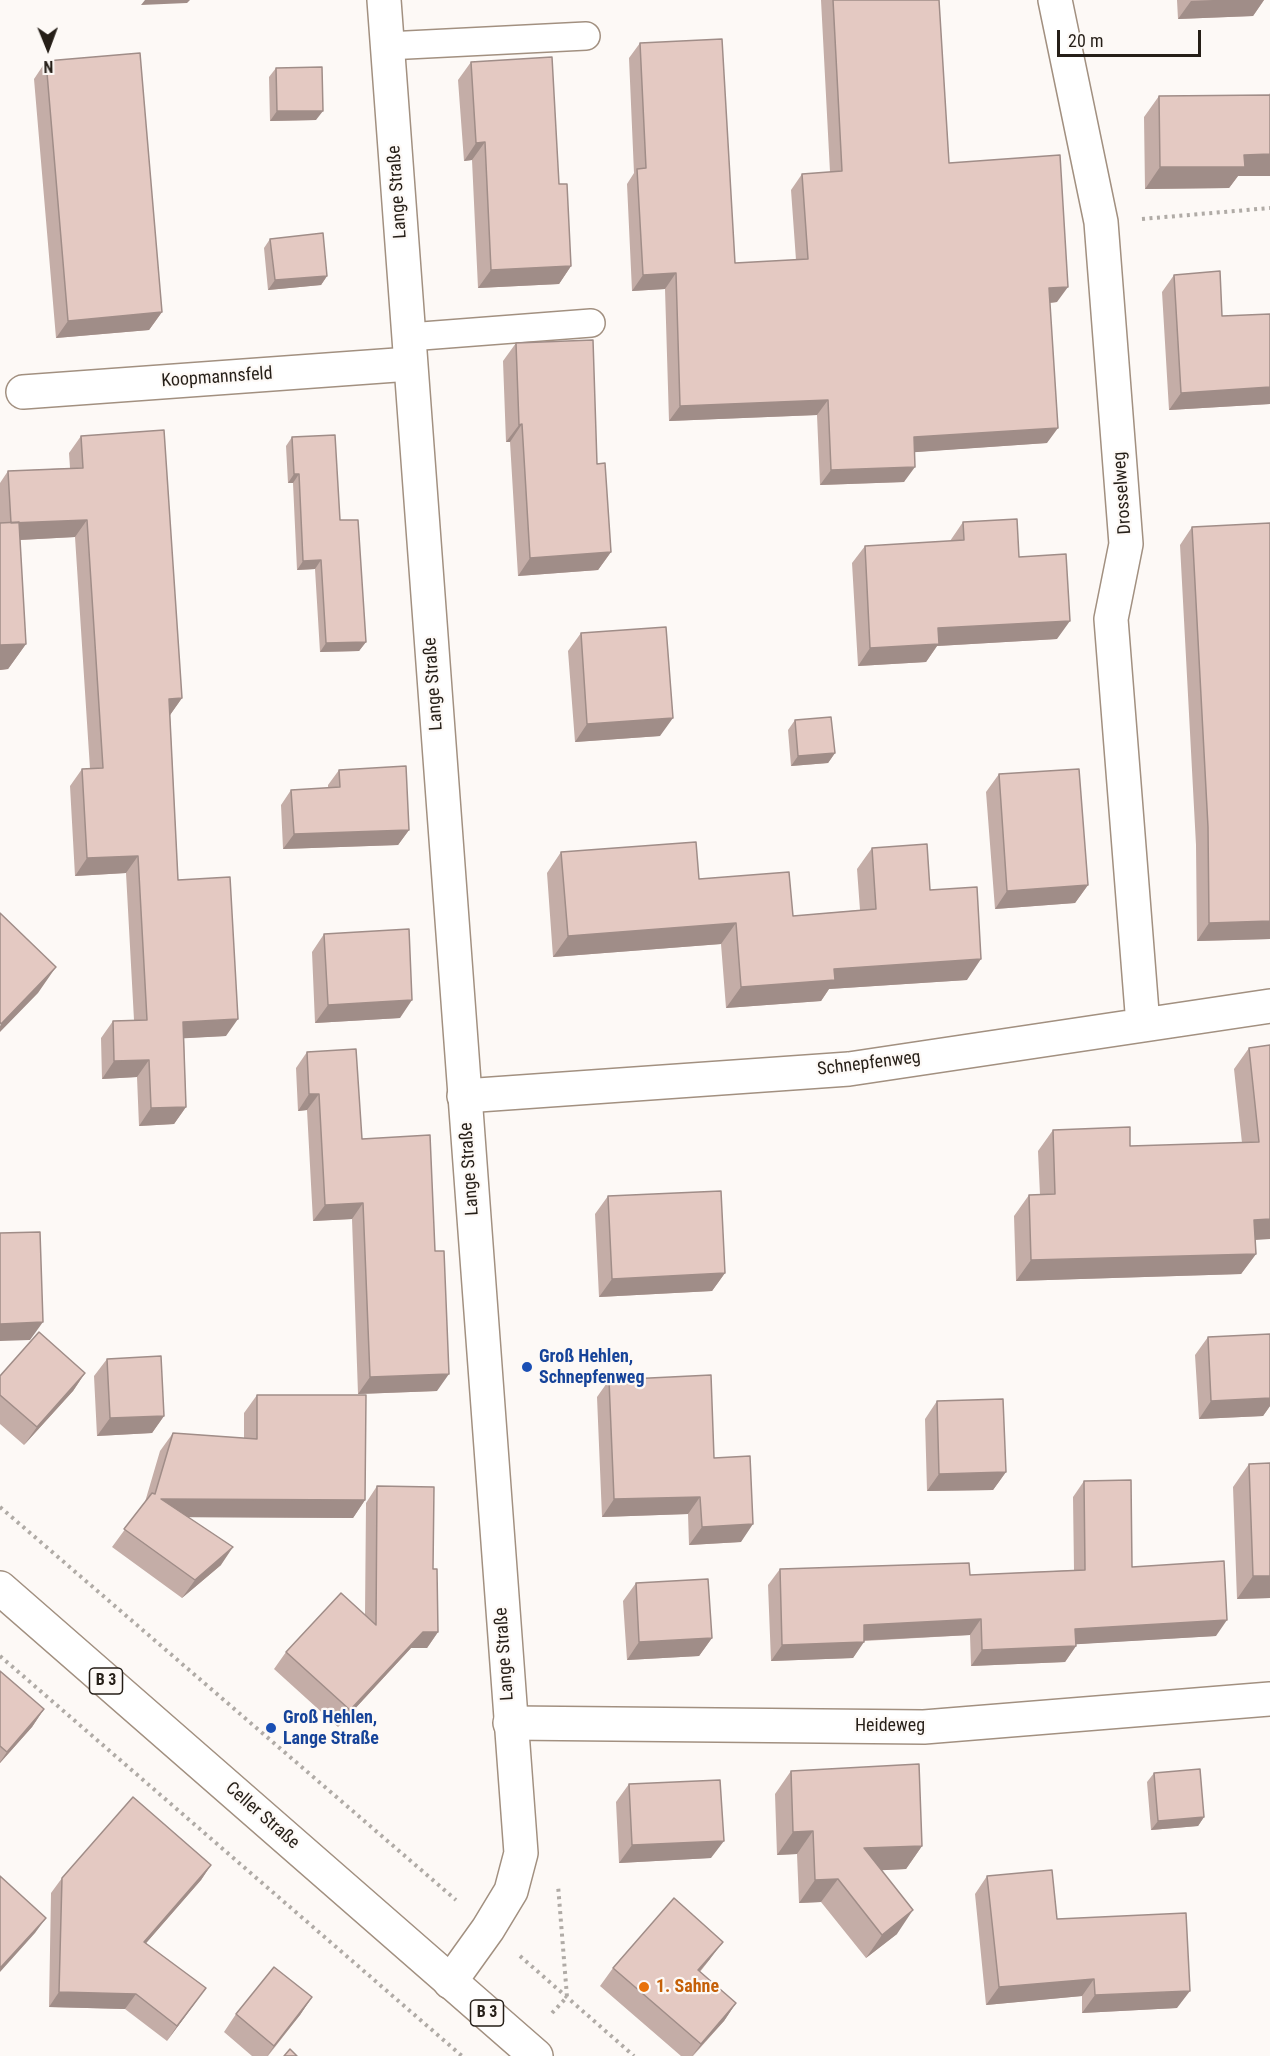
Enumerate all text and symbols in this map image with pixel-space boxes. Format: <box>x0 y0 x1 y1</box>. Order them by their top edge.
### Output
north arrow <box>18 18 78 78</box>
scale bar <box>1060 18 1204 56</box>
text: 20 m <box>1068 30 1103 51</box>
text: N <box>43 57 53 76</box>
street label: Lange Straße <box>384 145 412 239</box>
street label: Koopmannsfeld <box>161 363 273 393</box>
street label: Drosselweg <box>1109 451 1137 535</box>
street label: Lange Straße <box>420 637 448 731</box>
street label: Schnepfenweg <box>816 1047 922 1081</box>
street label: Lange Straße <box>456 1122 484 1216</box>
place label: Groß Hehlen, Schnepfenweg <box>539 1346 644 1388</box>
marker: Groß Hehlen, Schnepfenweg <box>520 1360 534 1374</box>
street label: Lange Straße <box>491 1607 519 1701</box>
road number: B 3 <box>90 1668 122 1694</box>
place label: Groß Hehlen, Lange Straße <box>283 1707 379 1750</box>
street label: Heideweg <box>855 1715 925 1737</box>
marker: Groß Hehlen, Lange Straße <box>264 1721 278 1735</box>
street label: Celler Straße <box>220 1778 304 1854</box>
place label: 1. Sahne <box>656 1976 719 1998</box>
marker: 1. Sahne <box>637 1980 651 1994</box>
road number: B 3 <box>470 2000 504 2026</box>

